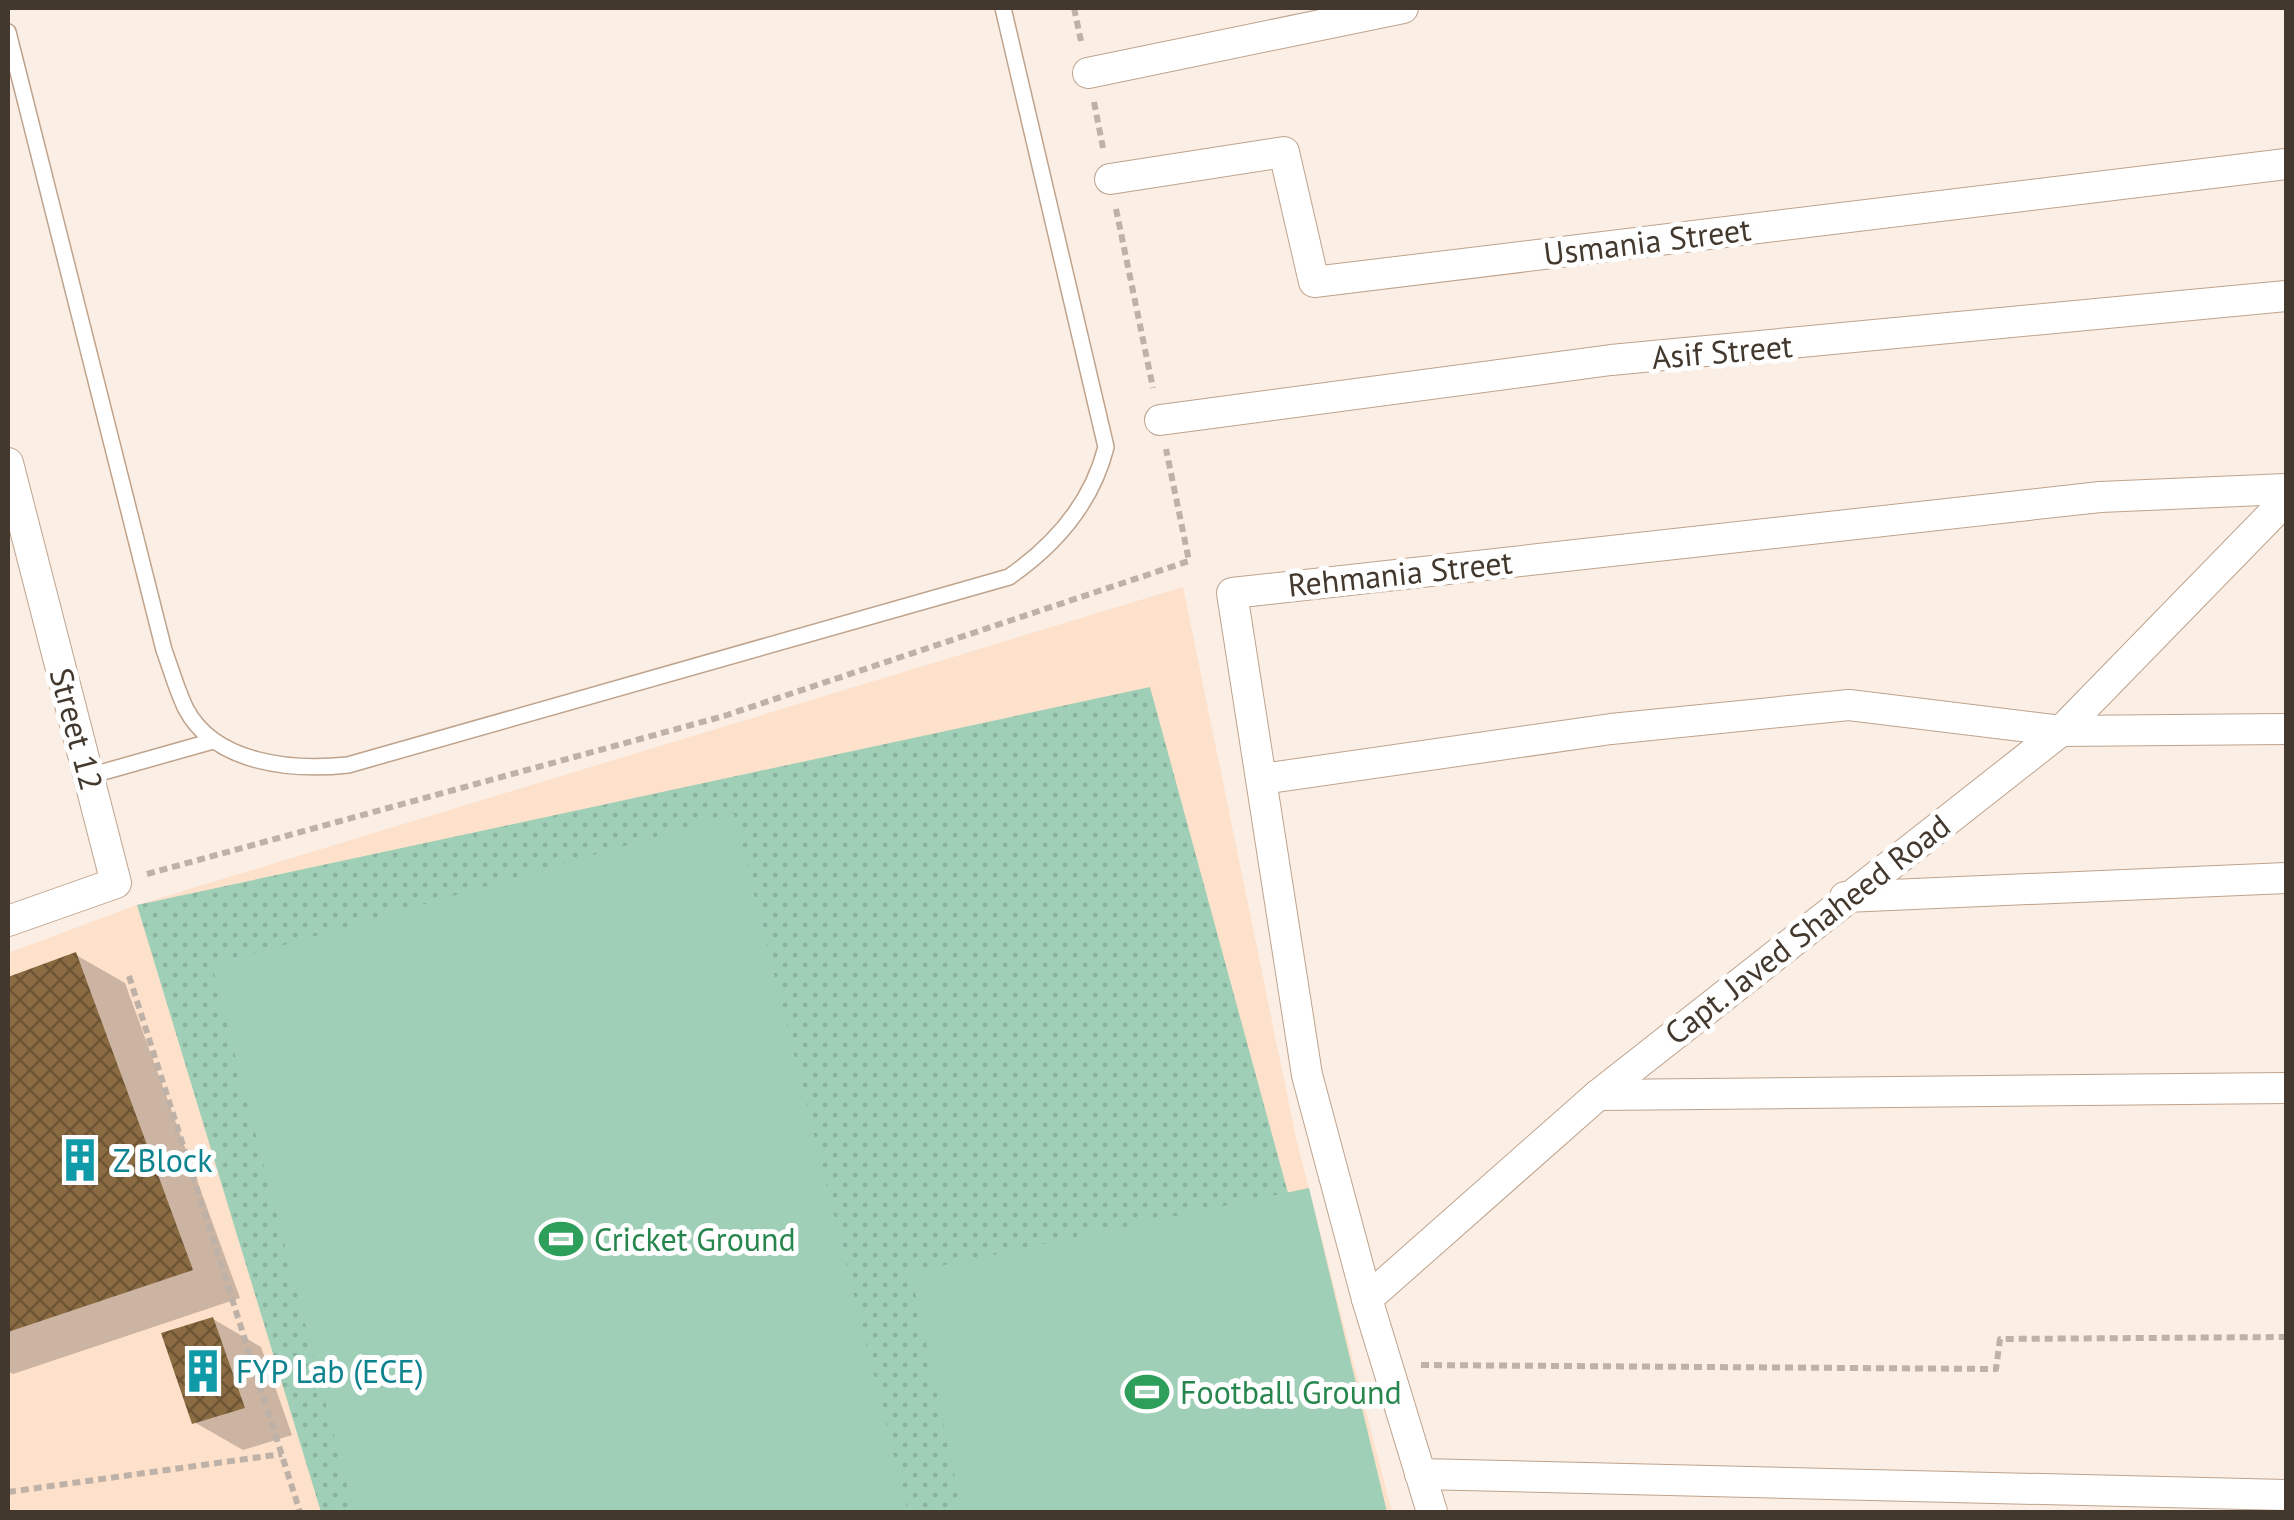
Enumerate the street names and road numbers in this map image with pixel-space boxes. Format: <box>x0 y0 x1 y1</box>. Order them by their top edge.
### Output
street label: Usmania Street <box>1541 207 1753 275</box>
street label: Asif Street <box>1650 324 1794 378</box>
street label: Rehmania Street <box>1286 540 1514 606</box>
street label: Street 12 <box>41 663 113 795</box>
street label: Capt. Javed Shaheed Road <box>1656 804 1958 1054</box>

